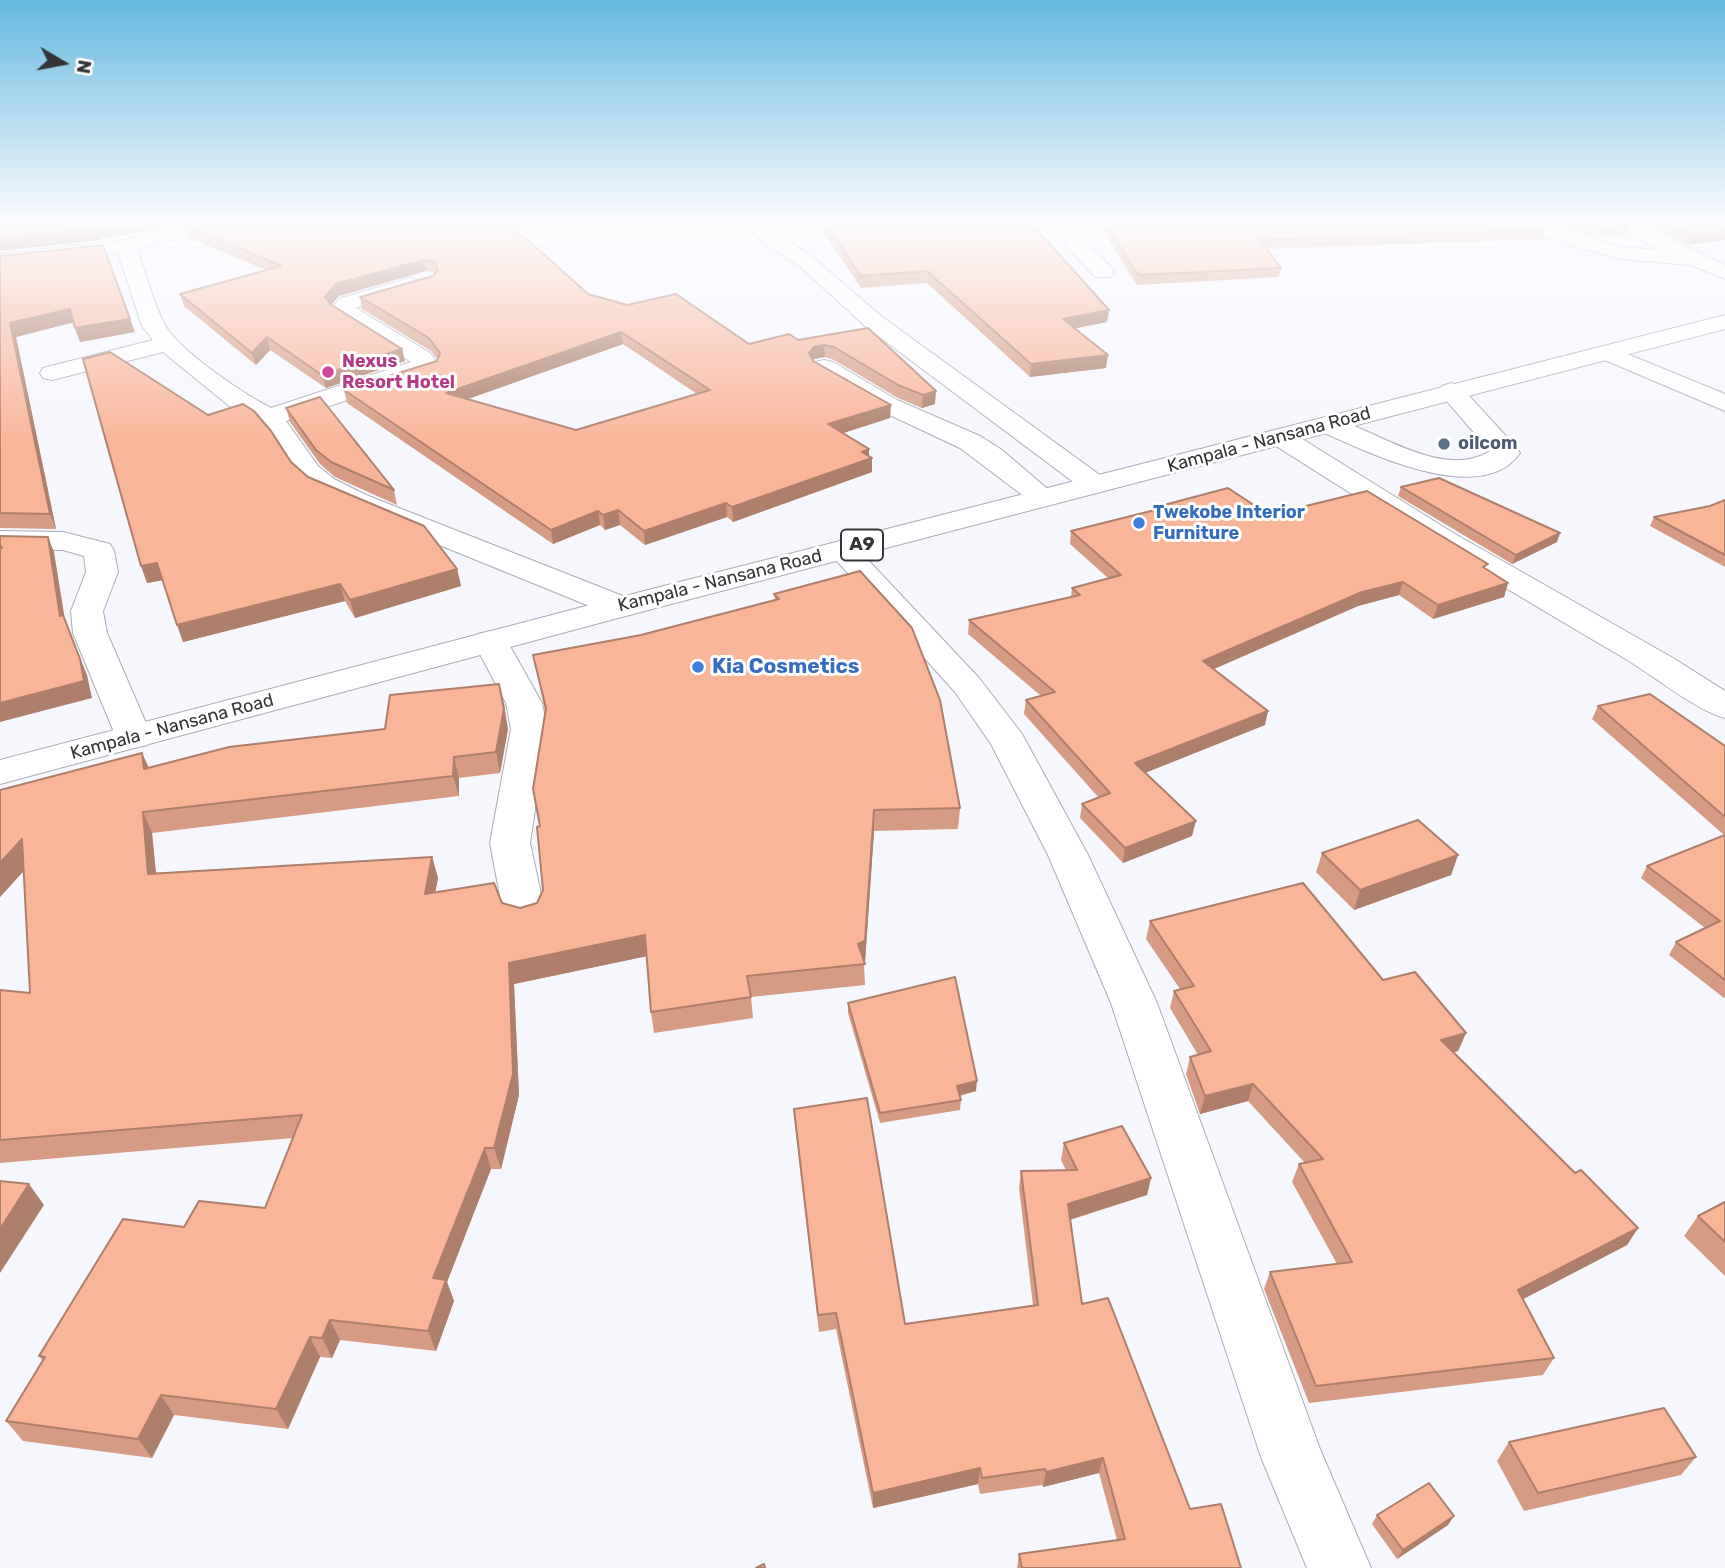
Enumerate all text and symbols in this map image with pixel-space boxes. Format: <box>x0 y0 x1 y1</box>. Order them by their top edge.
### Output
north arrow <box>28 28 98 98</box>
text: N <box>72 58 97 75</box>
place label: Nexus Resort Hotel <box>342 351 455 394</box>
marker: Nexus Resort Hotel <box>320 364 336 380</box>
street label: Kampala - Nansana Road <box>1165 402 1373 478</box>
place label: oilcom <box>1458 433 1517 455</box>
marker: oilcom <box>1436 436 1452 452</box>
place label: Twekobe Interior Furniture <box>1153 502 1305 544</box>
marker: Twekobe Interior Furniture <box>1131 515 1147 531</box>
road number: A9 <box>841 530 883 560</box>
street label: Kampala - Nansana Road <box>616 545 824 617</box>
place label: Kia Cosmetics <box>712 654 859 680</box>
marker: Kia Cosmetics <box>690 659 706 675</box>
street label: Kampala - Nansana Road <box>68 689 276 765</box>

